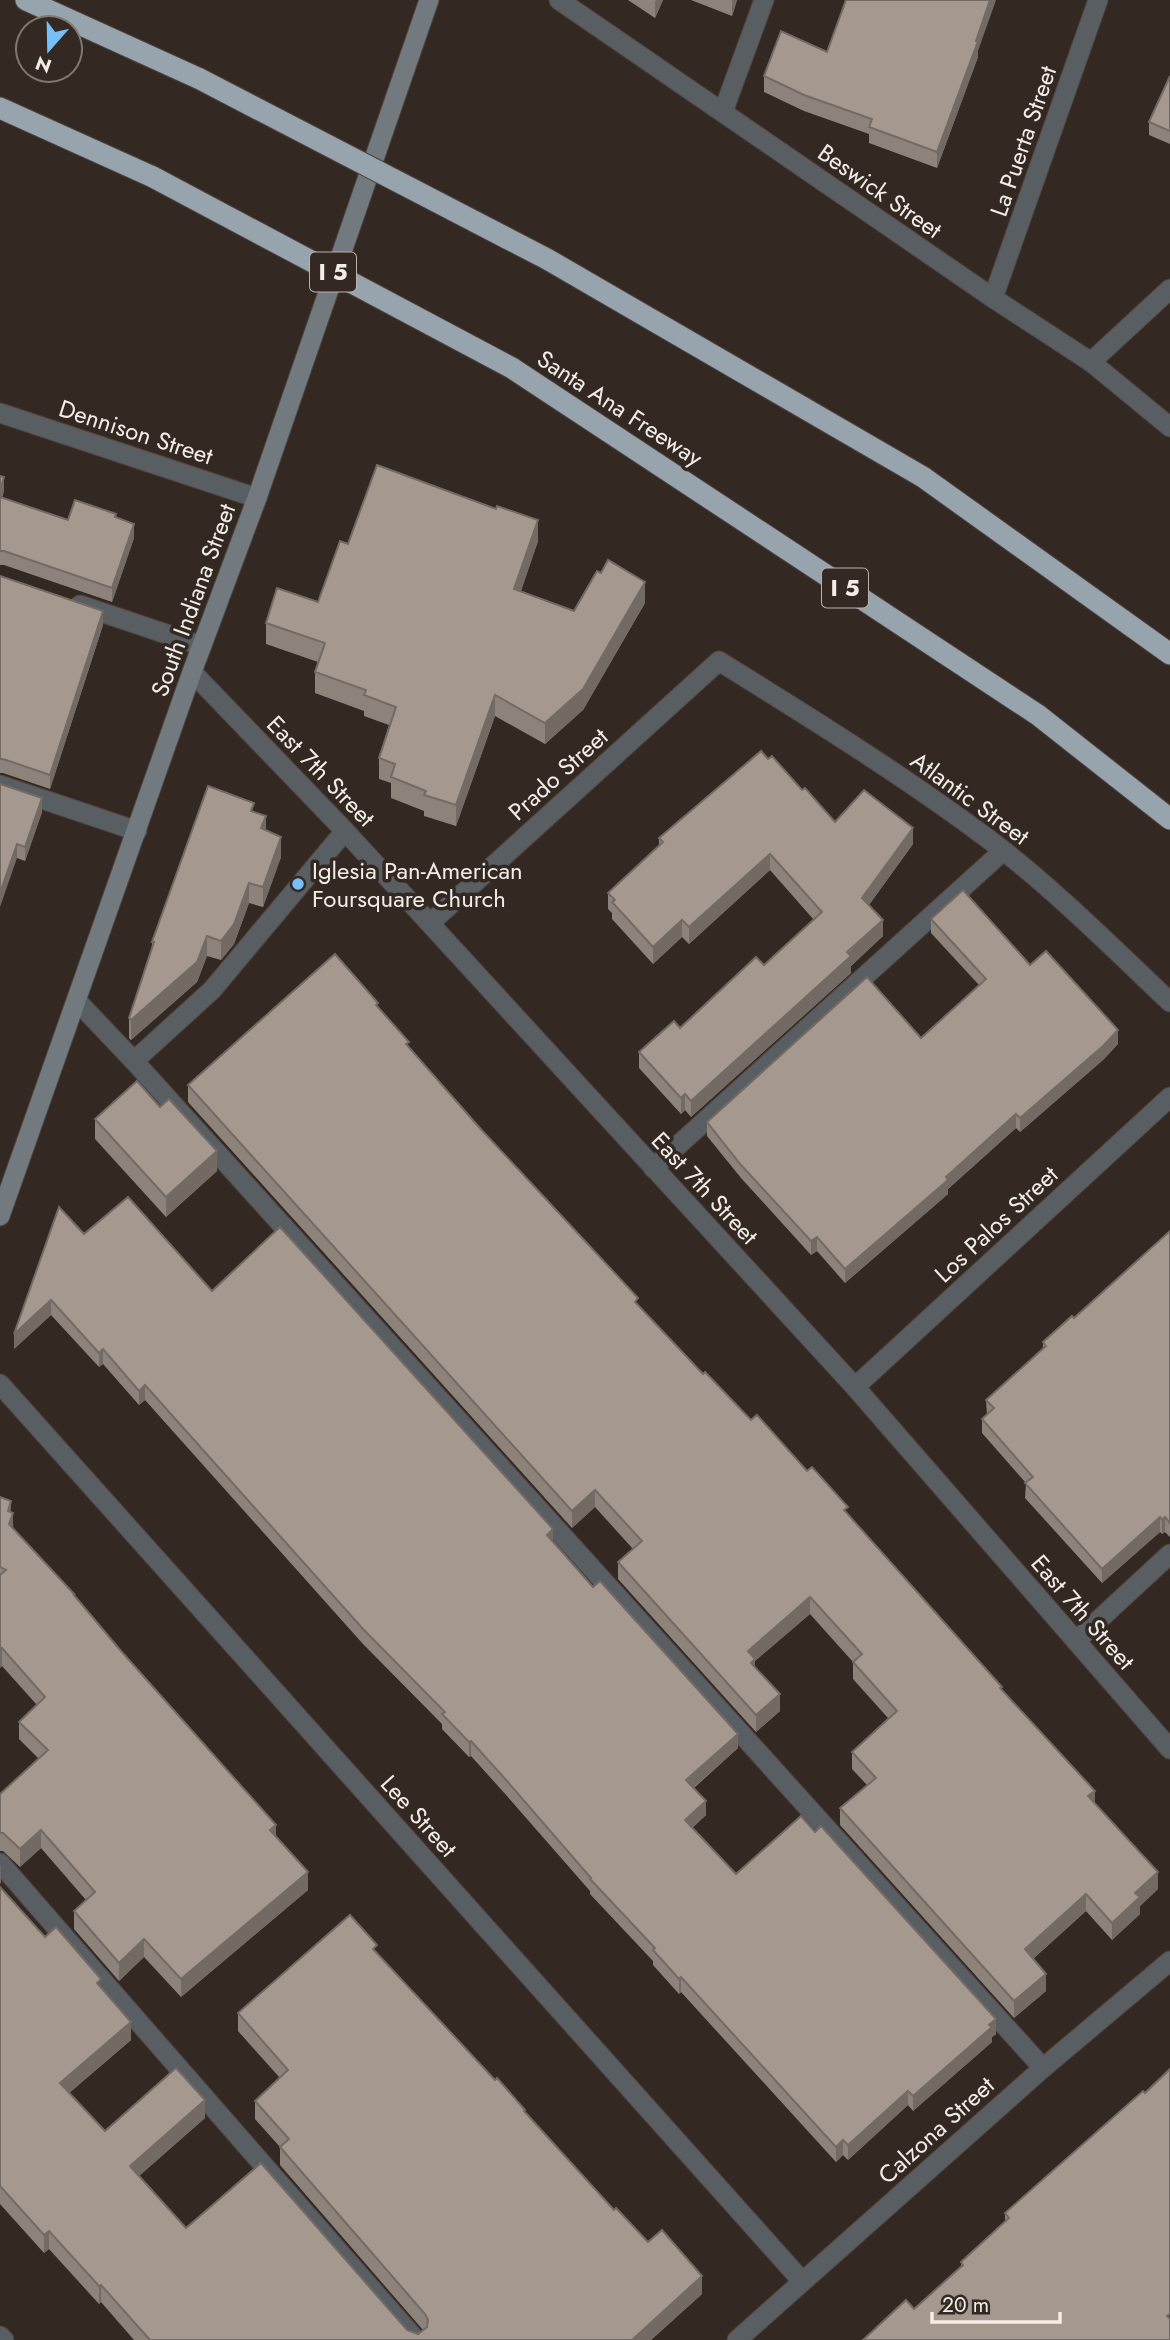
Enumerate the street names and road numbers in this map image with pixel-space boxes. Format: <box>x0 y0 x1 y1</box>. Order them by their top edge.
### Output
street label: La Puerta Street <box>981 61 1065 221</box>
street label: Beswick Street <box>811 135 949 247</box>
road number: I 5 <box>310 252 356 292</box>
street label: Santa Ana Freeway <box>530 341 710 475</box>
street label: Dennison Street <box>55 391 218 473</box>
street label: South Indiana Street <box>142 498 244 701</box>
road number: I 5 <box>822 568 868 608</box>
street label: East 7th Street <box>259 707 383 835</box>
street label: Prado Street <box>500 719 616 828</box>
street label: Atlantic Street <box>903 743 1037 853</box>
street label: East 7th Street <box>644 1124 767 1252</box>
street label: Los Palos Street <box>926 1157 1066 1291</box>
street label: East 7th Street <box>1023 1547 1143 1678</box>
street label: Lee Street <box>373 1767 466 1865</box>
street label: Calzona Street <box>870 2068 1002 2192</box>

